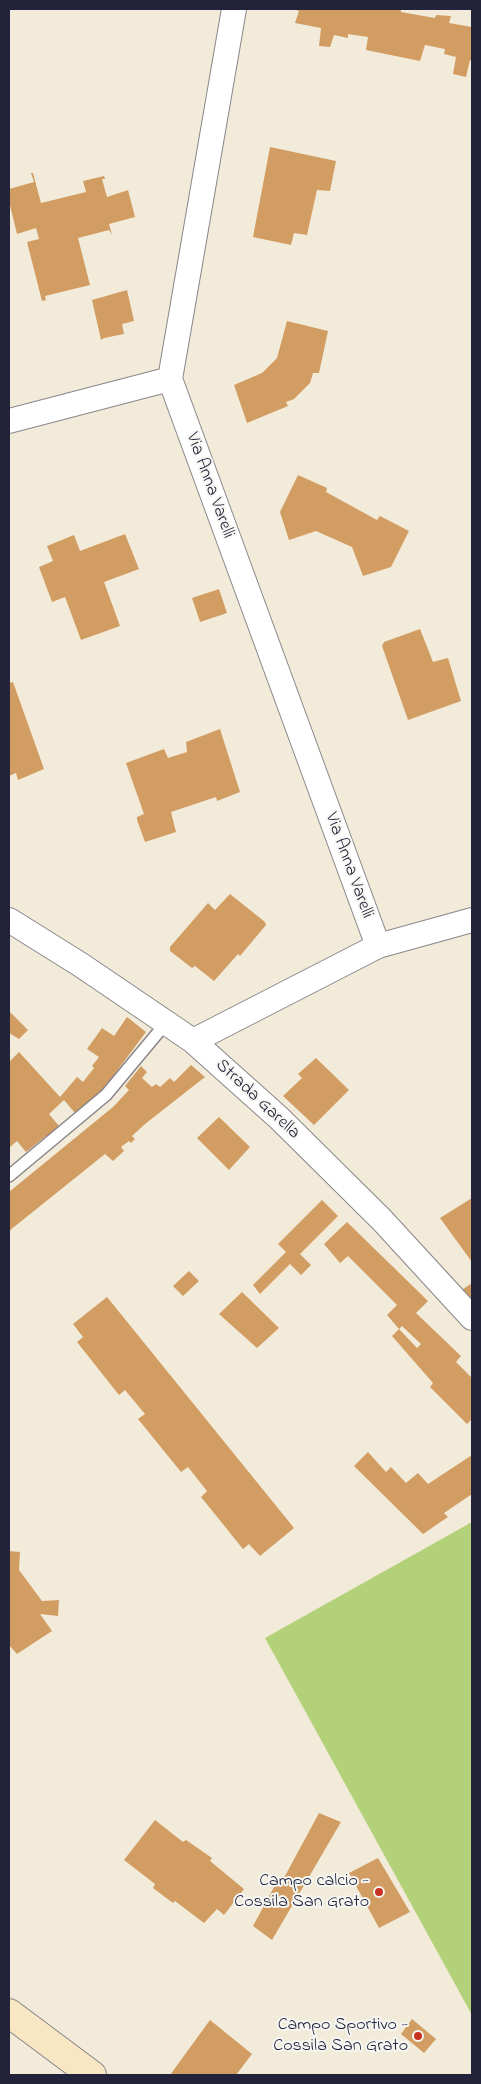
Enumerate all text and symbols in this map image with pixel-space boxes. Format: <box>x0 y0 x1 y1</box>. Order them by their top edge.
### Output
street label: Via Anna Varelli <box>180 430 238 542</box>
street label: Via Anna Varelli <box>319 810 377 922</box>
street label: Strada Garella <box>210 1055 304 1145</box>
place label: Campo calcio - Cossila San Grato <box>234 1871 369 1914</box>
marker: Campo calcio - Cossila San Grato <box>373 1886 385 1898</box>
place label: Campo Sportivo - Cossila San Grato <box>273 2015 408 2058</box>
marker: Campo Sportivo - Cossila San Grato <box>412 2030 424 2042</box>

